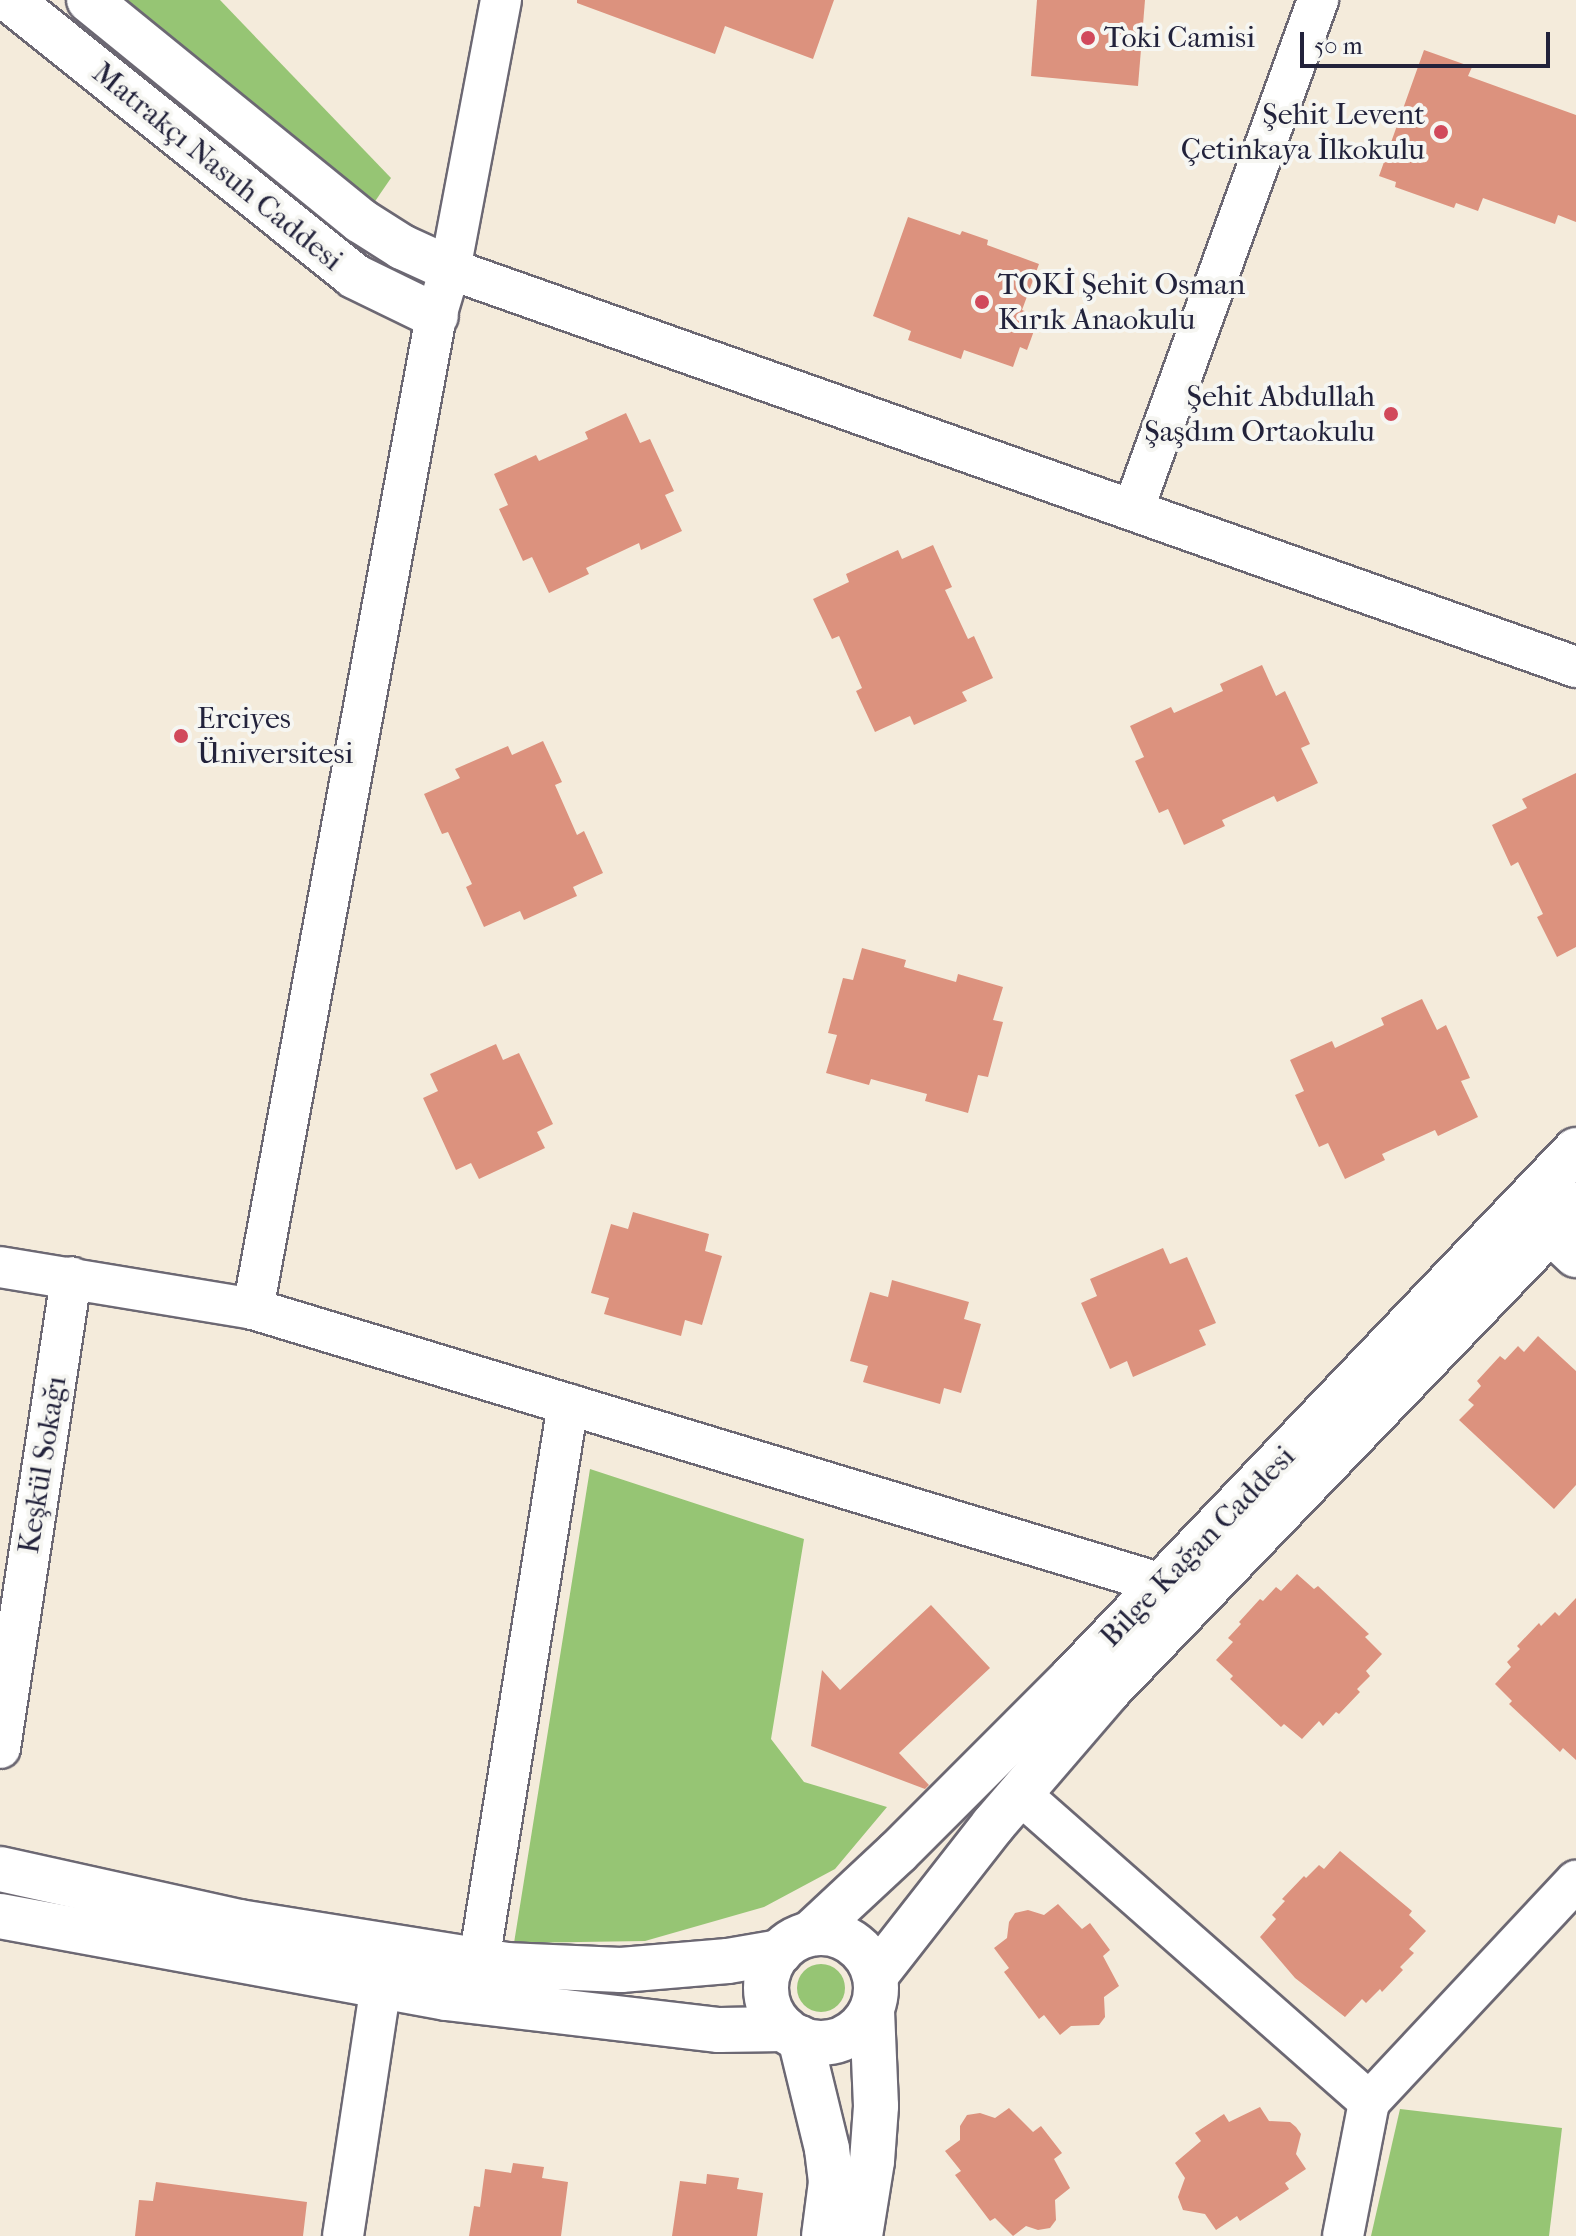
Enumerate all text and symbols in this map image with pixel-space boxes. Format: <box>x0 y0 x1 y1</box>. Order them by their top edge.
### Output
scale bar <box>1304 16 1554 66</box>
place label: Toki Camisi <box>1104 20 1255 56</box>
marker: Toki Camisi <box>1079 29 1097 47</box>
text: 50 m <box>1314 32 1363 60</box>
street label: Matrakçı Nasuh Caddesi <box>85 55 349 279</box>
place label: Şehit Levent Çetinkaya İlkokulu <box>1181 97 1425 168</box>
marker: Şehit Levent Çetinkaya İlkokulu <box>1432 123 1450 141</box>
place label: TOKİ Şehit Osman Kırık Anaokulu <box>998 267 1246 338</box>
marker: TOKİ Şehit Osman Kırık Anaokulu <box>973 293 991 311</box>
place label: Şehit Abdullah Şaşdım Ortaokulu <box>1144 379 1375 450</box>
marker: Şehit Abdullah Şaşdım Ortaokulu <box>1382 405 1400 423</box>
place label: Erciyes Üniversitesi <box>197 701 353 772</box>
marker: Erciyes Üniversitesi <box>172 727 190 745</box>
street label: Keşkül Sokağı <box>11 1374 75 1556</box>
street label: Bilge Kağan Caddesi <box>1093 1439 1303 1655</box>

